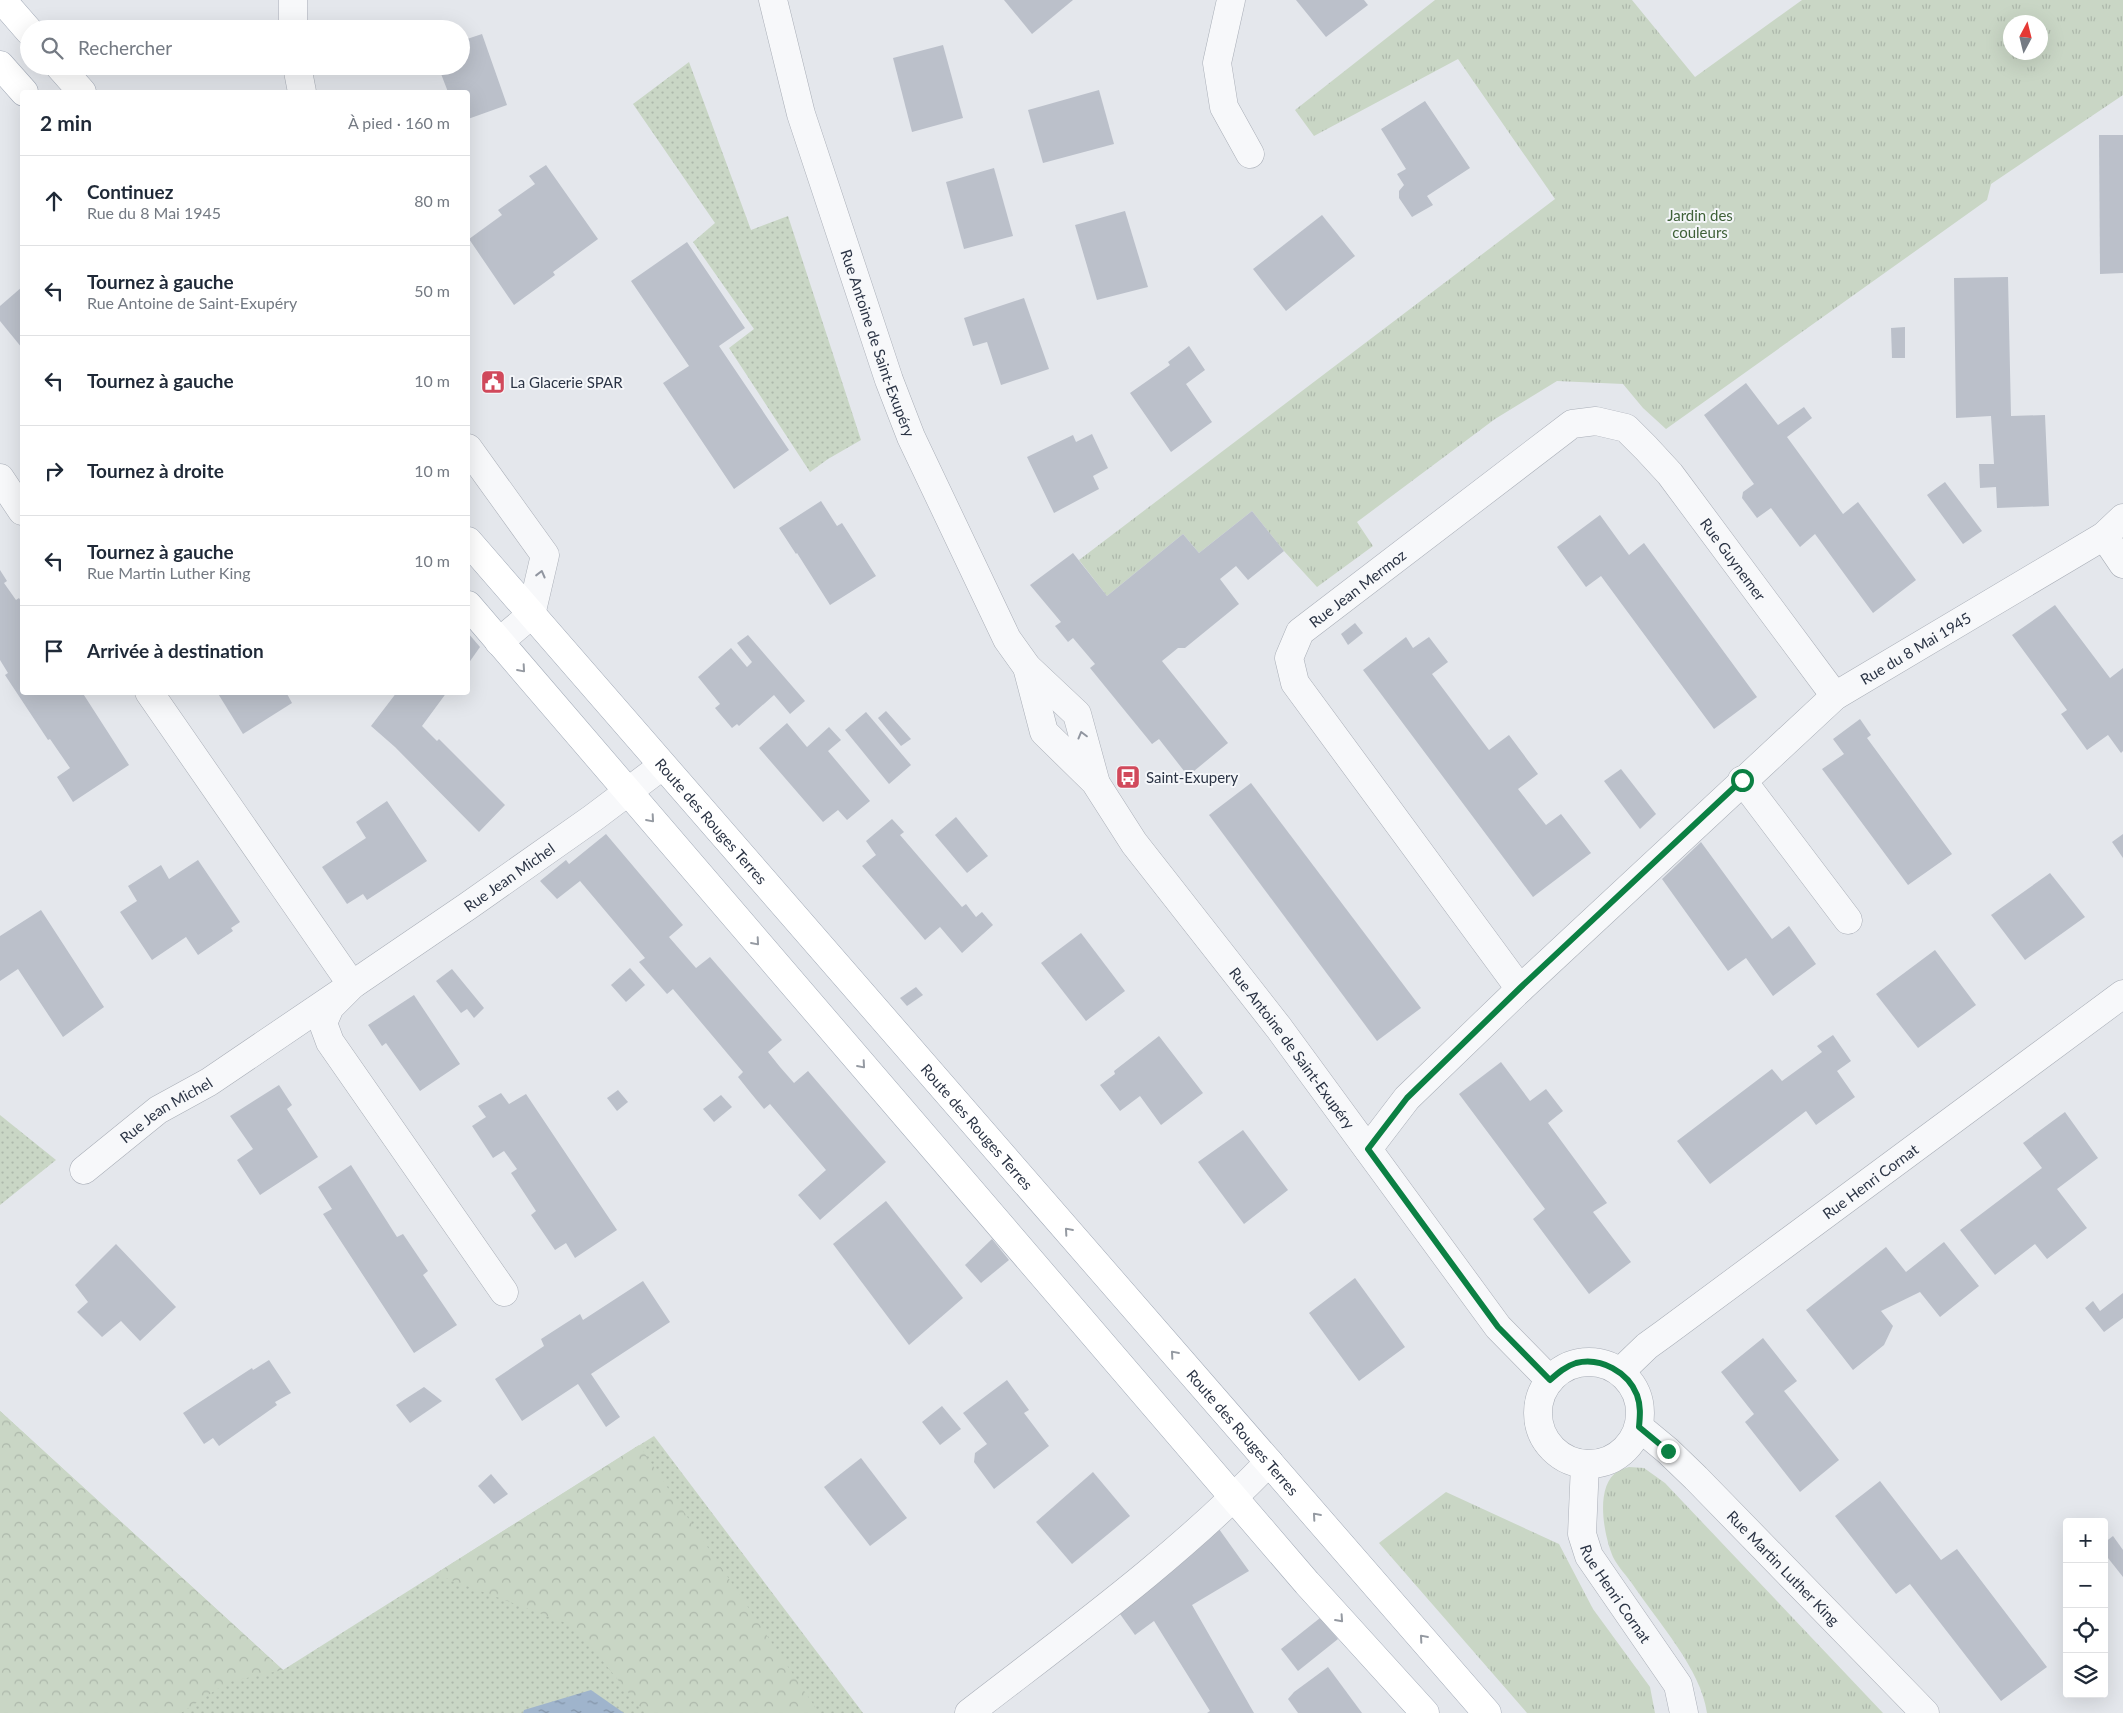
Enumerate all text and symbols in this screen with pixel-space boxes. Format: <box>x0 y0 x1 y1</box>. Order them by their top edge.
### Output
north arrow <box>2003 15 2048 60</box>
search box <box>20 20 470 75</box>
icon: search <box>38 34 66 62</box>
text: Rechercher <box>78 36 172 59</box>
text: 2 min <box>40 110 92 135</box>
text: À pied · 160 m <box>348 113 450 132</box>
text: Continuez <box>87 180 173 203</box>
icon: ahead <box>40 187 68 215</box>
text: 80 m <box>414 191 450 210</box>
text: Rue du 8 Mai 1945 <box>87 203 221 222</box>
park label: Jardin des couleurs <box>1667 206 1733 241</box>
street label: Rue Antoine de Saint-Exupéry <box>837 247 919 440</box>
text: Tournez à gauche <box>87 270 234 293</box>
icon: left <box>40 277 68 305</box>
text: 50 m <box>414 281 450 300</box>
text: Rue Antoine de Saint-Exupéry <box>87 293 297 312</box>
icon: left <box>40 367 68 395</box>
text: Tournez à gauche <box>87 369 234 392</box>
public building icon: La Glacerie SPAR <box>480 369 506 395</box>
text: 10 m <box>414 371 450 390</box>
place label: La Glacerie SPAR <box>510 373 623 391</box>
icon: right <box>40 457 68 485</box>
text: Tournez à droite <box>87 459 224 482</box>
text: 10 m <box>414 461 450 480</box>
street label: Rue Guynemer <box>1697 514 1770 604</box>
text: Tournez à gauche <box>87 540 234 563</box>
street label: Rue Jean Mermoz <box>1305 545 1410 631</box>
icon: left <box>40 547 68 575</box>
text: 10 m <box>414 551 450 570</box>
text: Rue Martin Luther King <box>87 563 251 582</box>
one-way arrow <box>535 570 545 578</box>
street label: Rue du 8 Mai 1945 <box>1857 608 1974 688</box>
icon: arrive <box>40 637 68 665</box>
text: Arrivée à destination <box>87 639 264 662</box>
one-way arrow <box>516 663 525 672</box>
one-way arrow <box>1078 731 1088 739</box>
street label: Route des Rouges Terres <box>652 754 771 888</box>
bus stop icon: Saint-Exupery <box>1115 764 1141 790</box>
place label: Saint-Exupery <box>1146 768 1239 786</box>
route start <box>1731 769 1754 792</box>
one-way arrow <box>645 813 654 822</box>
street label: Rue Jean Michel <box>460 839 558 915</box>
one-way arrow <box>751 936 759 945</box>
street label: Rue Antoine de Saint-Exupéry <box>1226 964 1359 1132</box>
one-way arrow <box>857 1060 866 1069</box>
street label: Route des Rouges Terres <box>918 1060 1037 1193</box>
street label: Rue Jean Michel <box>116 1073 216 1146</box>
street label: Rue Henri Cornat <box>1819 1139 1922 1222</box>
one-way arrow <box>1064 1228 1073 1237</box>
one-way arrow <box>1171 1350 1180 1359</box>
street label: Route des Rouges Terres <box>1183 1366 1302 1499</box>
route end <box>1657 1440 1680 1463</box>
street label: Rue Martin Luther King <box>1724 1507 1844 1629</box>
one-way arrow <box>1313 1512 1322 1521</box>
map controls <box>2063 1518 2108 1698</box>
button: + <box>2063 1518 2108 1563</box>
street label: Rue Henri Cornat <box>1577 1542 1655 1647</box>
button: − <box>2063 1563 2108 1608</box>
button: locate <box>2063 1608 2108 1653</box>
one-way arrow <box>1334 1613 1343 1622</box>
one-way arrow <box>1420 1634 1429 1643</box>
button: layers <box>2063 1653 2108 1698</box>

